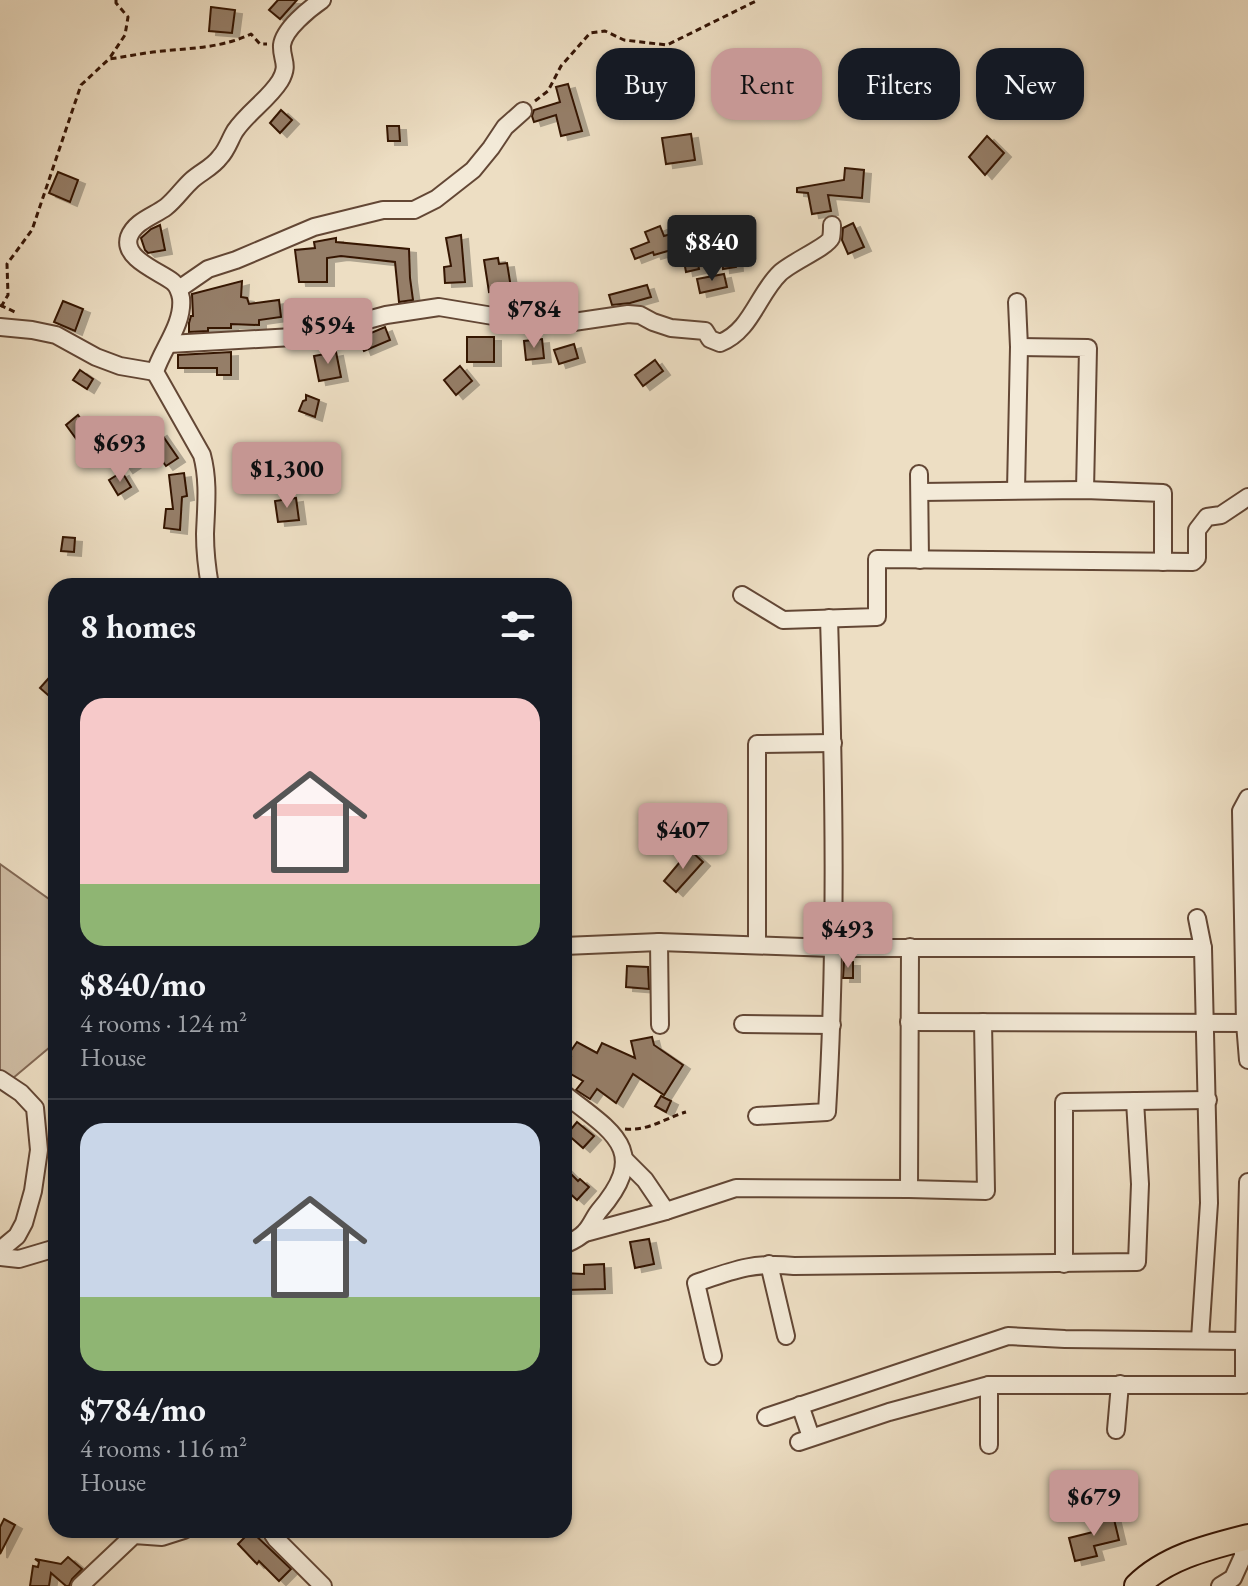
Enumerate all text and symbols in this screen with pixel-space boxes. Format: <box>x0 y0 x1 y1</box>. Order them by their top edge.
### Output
chip: Buy <box>596 48 695 120</box>
chip: Rent <box>711 48 822 120</box>
chip: Filters <box>838 48 960 120</box>
chip: New <box>976 48 1084 120</box>
pin: $840 <box>665 215 759 283</box>
text: $840 <box>685 224 739 258</box>
pin: $784 <box>487 282 581 350</box>
text: $784 <box>507 291 561 325</box>
pin: $594 <box>281 298 375 366</box>
text: $594 <box>301 307 355 341</box>
pin: $693 <box>73 416 167 484</box>
text: $693 <box>93 425 147 459</box>
pin: $1,300 <box>222 442 352 510</box>
text: $1,300 <box>250 451 324 485</box>
text: 8 homes <box>80 604 196 648</box>
icon: filters <box>496 604 540 648</box>
icon: home <box>238 750 382 894</box>
pin: $407 <box>636 803 730 871</box>
text: $407 <box>656 812 710 846</box>
pin: $493 <box>801 902 895 970</box>
text: $493 <box>821 911 875 945</box>
text: $840/mo <box>80 962 206 1006</box>
text: 4 rooms · 124 m² <box>80 1006 247 1040</box>
text: House <box>80 1040 146 1074</box>
icon: home <box>238 1175 382 1319</box>
text: $784/mo <box>80 1387 206 1431</box>
text: 4 rooms · 116 m² <box>80 1431 247 1465</box>
text: House <box>80 1465 146 1499</box>
pin: $679 <box>1047 1470 1141 1538</box>
text: $679 <box>1067 1479 1121 1513</box>

